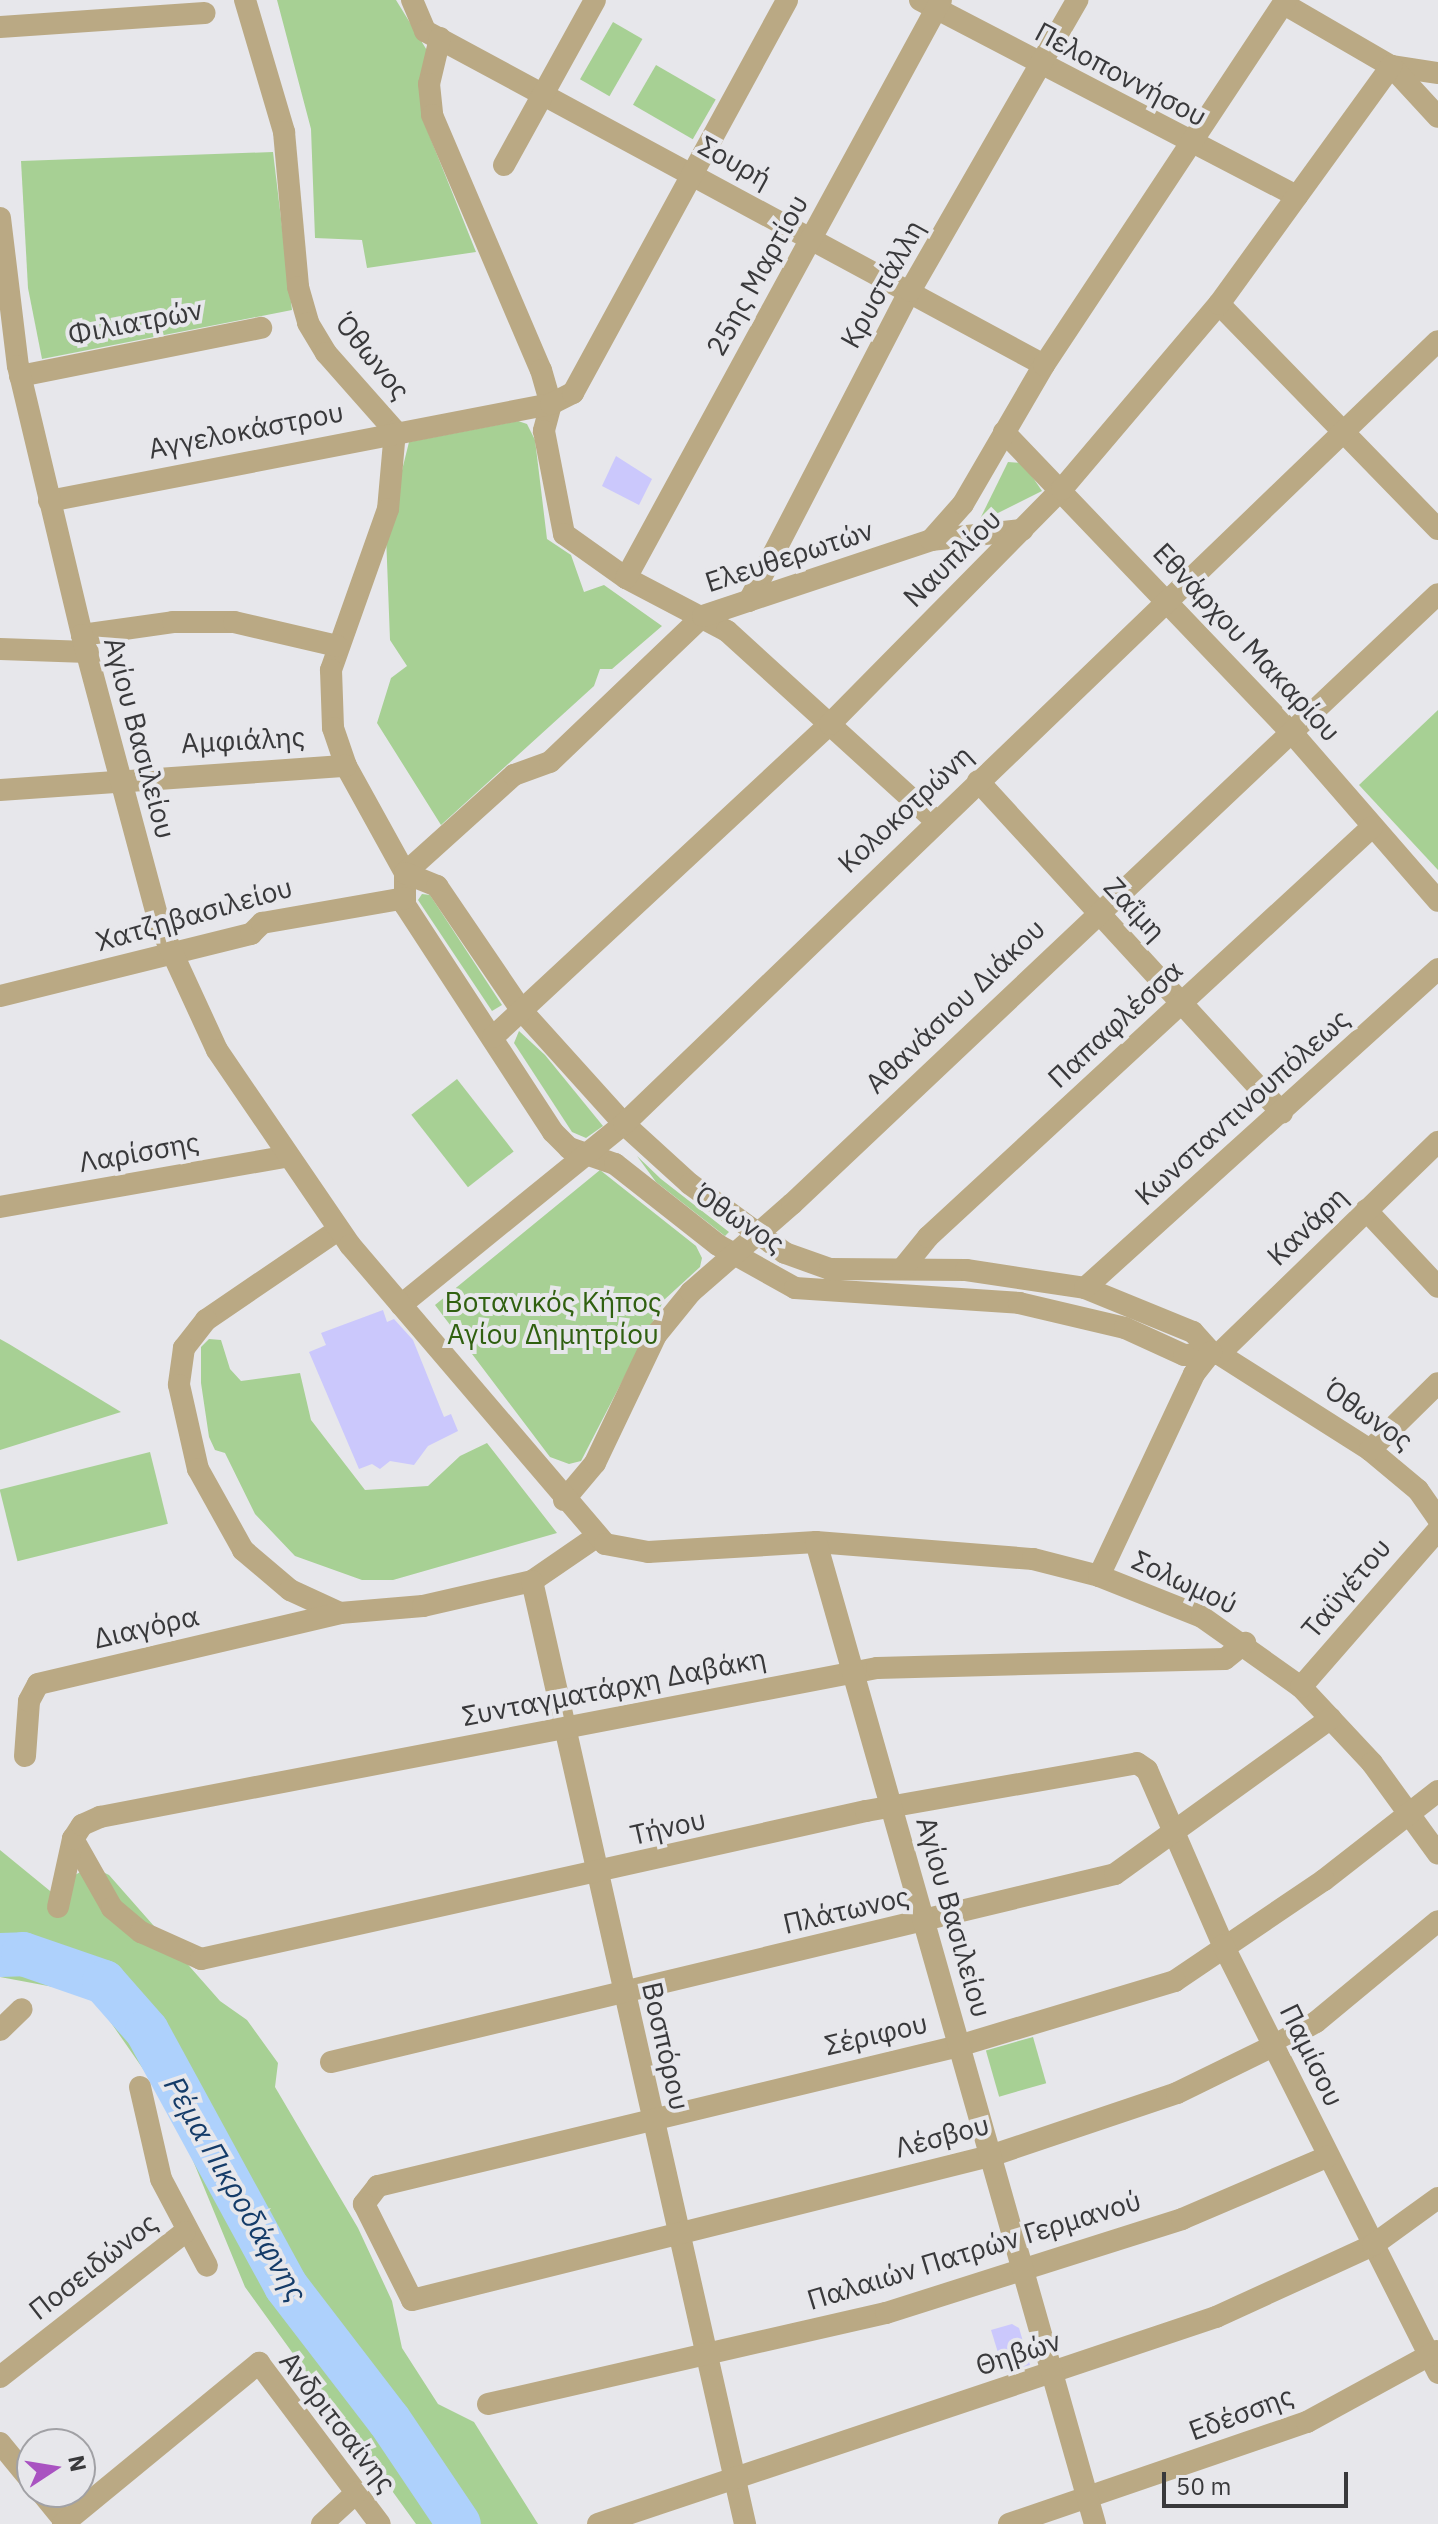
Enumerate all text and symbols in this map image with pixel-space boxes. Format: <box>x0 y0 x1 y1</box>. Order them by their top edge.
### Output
street label: Πελοποννήσου <box>1029 15 1213 133</box>
street label: Σουρή <box>693 128 777 196</box>
street label: 25ης Μαρτίου <box>699 189 815 361</box>
street label: Κρυστάλλη <box>833 214 931 354</box>
street label: Φιλιατρών <box>65 293 205 351</box>
street label: Όθωνος <box>329 308 417 406</box>
street label: Αγγελοκάστρου <box>146 395 346 465</box>
street label: Ναυπλίου <box>896 502 1008 614</box>
street label: Ελευθερωτών <box>701 513 877 599</box>
street label: Εθνάρχου Μακαρίου <box>1146 536 1348 748</box>
street label: Αγίου Βασιλείου <box>97 634 183 842</box>
street label: Αμφιάλης <box>180 720 306 760</box>
street label: Κολοκοτρώνη <box>831 738 979 880</box>
street label: Χατζηβασιλείου <box>92 870 296 958</box>
street label: Ζαΐμη <box>1097 870 1173 948</box>
street label: Αθανάσιου Διάκου <box>858 912 1052 1100</box>
street label: Παπαφλέσσα <box>1041 953 1189 1095</box>
street label: Κωνσταντινουπόλεως <box>1128 1002 1356 1212</box>
street label: Λαρίσσης <box>76 1125 202 1179</box>
street label: Όθωνος <box>689 1178 791 1260</box>
street label: Κανάρη <box>1260 1180 1354 1272</box>
park label: Βοτανικός Κήπος Αγίου Δημητρίου <box>444 1285 662 1351</box>
street label: Όθωνος <box>1319 1373 1419 1457</box>
street label: Ταϋγέτου <box>1294 1531 1398 1645</box>
street label: Σολωμού <box>1127 1543 1243 1621</box>
street label: Διαγόρα <box>90 1599 202 1655</box>
street label: Συνταγματάρχη Δαβάκη <box>459 1641 769 1733</box>
street label: Τήνου <box>627 1802 709 1852</box>
street label: Αγίου Βασιλείου <box>909 1813 999 2021</box>
street label: Πλάτωνος <box>780 1879 912 1941</box>
street label: Βοσπόρου <box>635 1979 697 2113</box>
street label: Παμίσου <box>1273 1998 1351 2112</box>
street label: Σέριφου <box>821 2006 931 2062</box>
water label: Ρέμα Πικροδάφνης <box>157 2070 315 2308</box>
street label: Λέσβου <box>891 2107 993 2165</box>
street label: Παλαιών Πατρών Γερμανού <box>803 2183 1145 2317</box>
street label: Ποσειδώνος <box>22 2205 164 2327</box>
street label: Θηβών <box>971 2324 1065 2382</box>
street label: Ανδριτσαίνης <box>273 2345 403 2499</box>
street label: Εδέσσης <box>1184 2379 1298 2447</box>
north arrow <box>16 2428 96 2508</box>
text: N <box>62 2453 94 2474</box>
scale bar <box>1166 2456 1352 2506</box>
text: 50 m <box>1176 2470 1231 2502</box>

